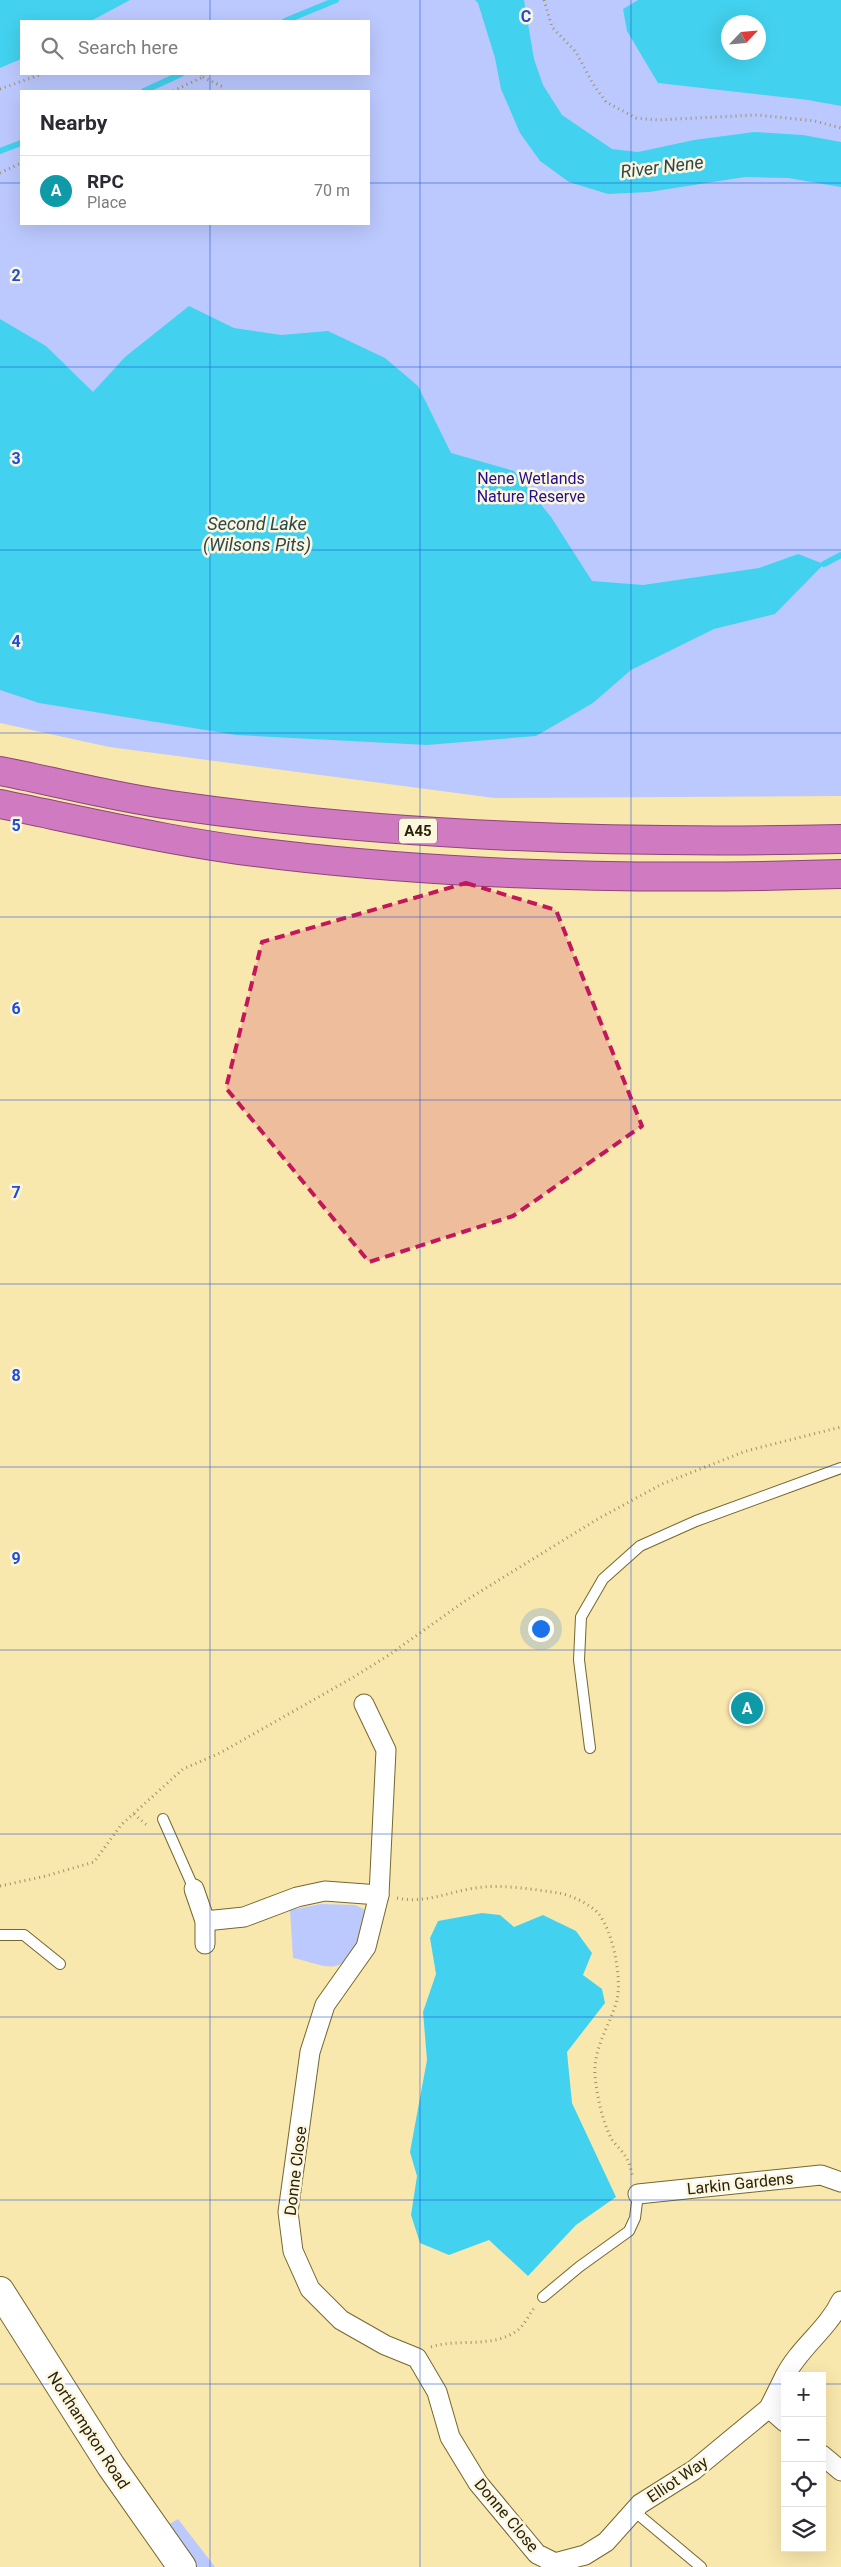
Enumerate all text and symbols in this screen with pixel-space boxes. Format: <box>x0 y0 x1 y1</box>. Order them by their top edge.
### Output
text: C <box>521 7 531 26</box>
north arrow <box>721 15 766 60</box>
search box <box>20 20 370 75</box>
icon: search <box>38 34 66 62</box>
text: Search here <box>78 36 178 59</box>
text: Nearby <box>40 111 107 135</box>
water label: River Nene <box>619 151 705 182</box>
text: RPC <box>87 170 124 193</box>
text: A <box>51 181 61 200</box>
text: 70 m <box>314 181 350 200</box>
text: Place <box>87 193 127 212</box>
text: 2 <box>11 266 21 285</box>
text: 3 <box>11 449 21 468</box>
park label: Nene Wetlands Nature Reserve <box>477 469 585 506</box>
water label: Second Lake (Wilsons Pits) <box>203 513 311 556</box>
text: 4 <box>11 632 21 651</box>
text: 5 <box>11 816 21 835</box>
road number: A45 <box>399 818 437 844</box>
text: 6 <box>11 999 21 1018</box>
text: 7 <box>11 1183 21 1202</box>
text: 8 <box>11 1366 21 1385</box>
text: 9 <box>11 1549 21 1568</box>
your location <box>528 1616 554 1642</box>
pin: A <box>731 1689 763 1727</box>
street label: Donne Close <box>281 2125 310 2217</box>
street label: Larkin Gardens <box>686 2168 794 2199</box>
street label: Northampton Road <box>44 2368 134 2492</box>
map controls <box>781 2372 826 2552</box>
button: + <box>781 2372 826 2417</box>
button: − <box>781 2417 826 2462</box>
street label: Elliot Way <box>643 2452 712 2507</box>
button: locate <box>781 2462 826 2507</box>
street label: Donne Close <box>470 2475 543 2556</box>
button: layers <box>781 2507 826 2552</box>

